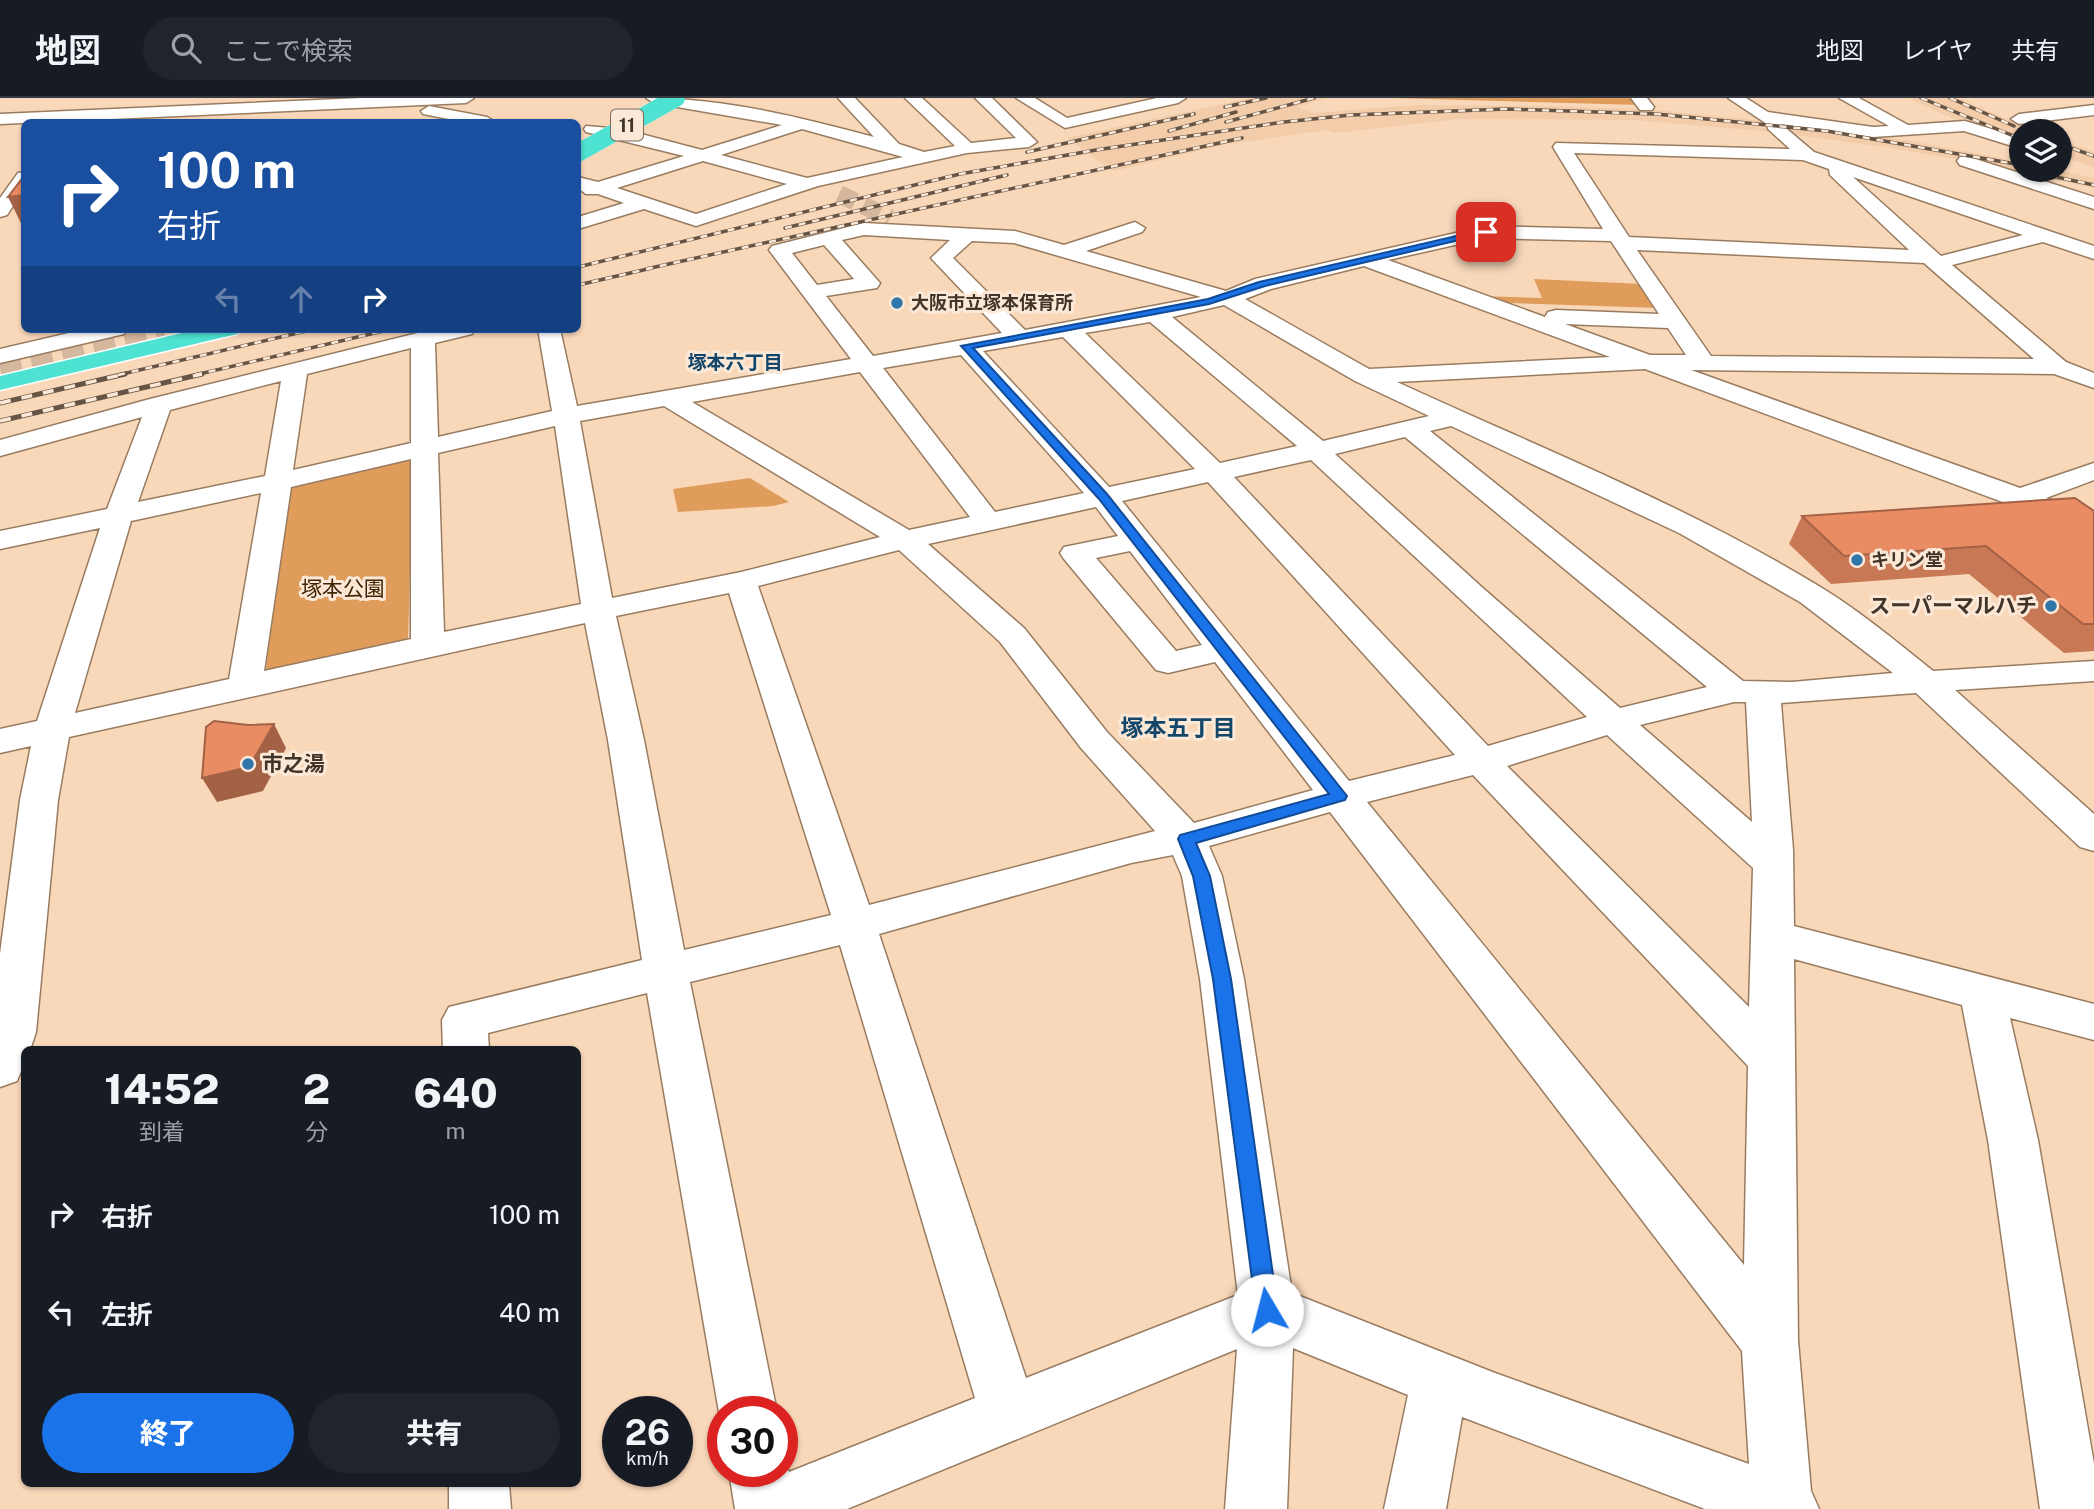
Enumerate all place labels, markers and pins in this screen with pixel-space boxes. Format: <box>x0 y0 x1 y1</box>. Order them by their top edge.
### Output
pin <box>1456 202 1516 262</box>
place label: 大阪市立塚本保育所 <box>911 292 1073 313</box>
marker: 大阪市立塚本保育所 <box>889 295 905 311</box>
place label: キリン堂 <box>1871 549 1943 570</box>
marker: キリン堂 <box>1849 552 1865 568</box>
place label: スーパーマルハチ <box>1869 593 2037 618</box>
marker: スーパーマルハチ <box>2043 598 2059 614</box>
place label: 市之湯 <box>262 751 325 776</box>
marker: 市之湯 <box>240 756 256 772</box>

